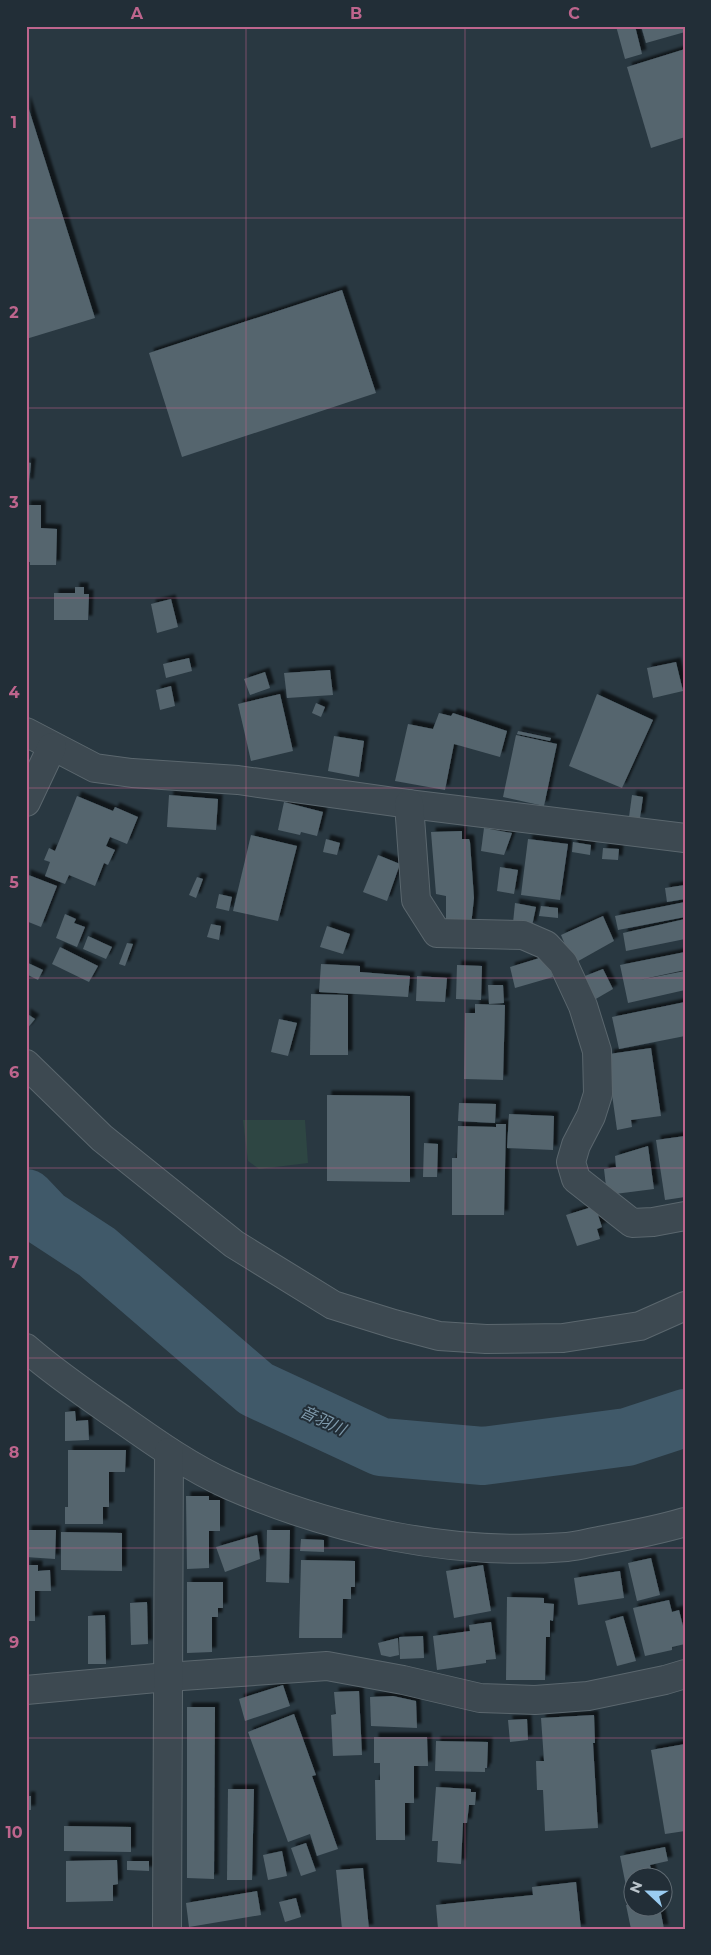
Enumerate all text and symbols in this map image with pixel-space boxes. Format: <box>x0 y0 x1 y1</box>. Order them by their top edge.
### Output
text: A <box>130 4 144 23</box>
text: B <box>350 4 362 23</box>
text: C <box>568 4 580 23</box>
text: 1 <box>11 113 17 132</box>
text: 2 <box>9 303 19 322</box>
text: 3 <box>8 493 19 512</box>
text: 4 <box>8 683 20 702</box>
text: 5 <box>9 873 19 892</box>
text: 6 <box>9 1063 19 1082</box>
text: 7 <box>9 1253 19 1272</box>
water label: 音羽川 <box>297 1402 350 1440</box>
text: 8 <box>9 1443 19 1462</box>
text: 9 <box>9 1633 19 1652</box>
text: 10 <box>5 1823 23 1842</box>
north arrow <box>624 1868 674 1918</box>
text: N <box>625 1879 646 1896</box>

